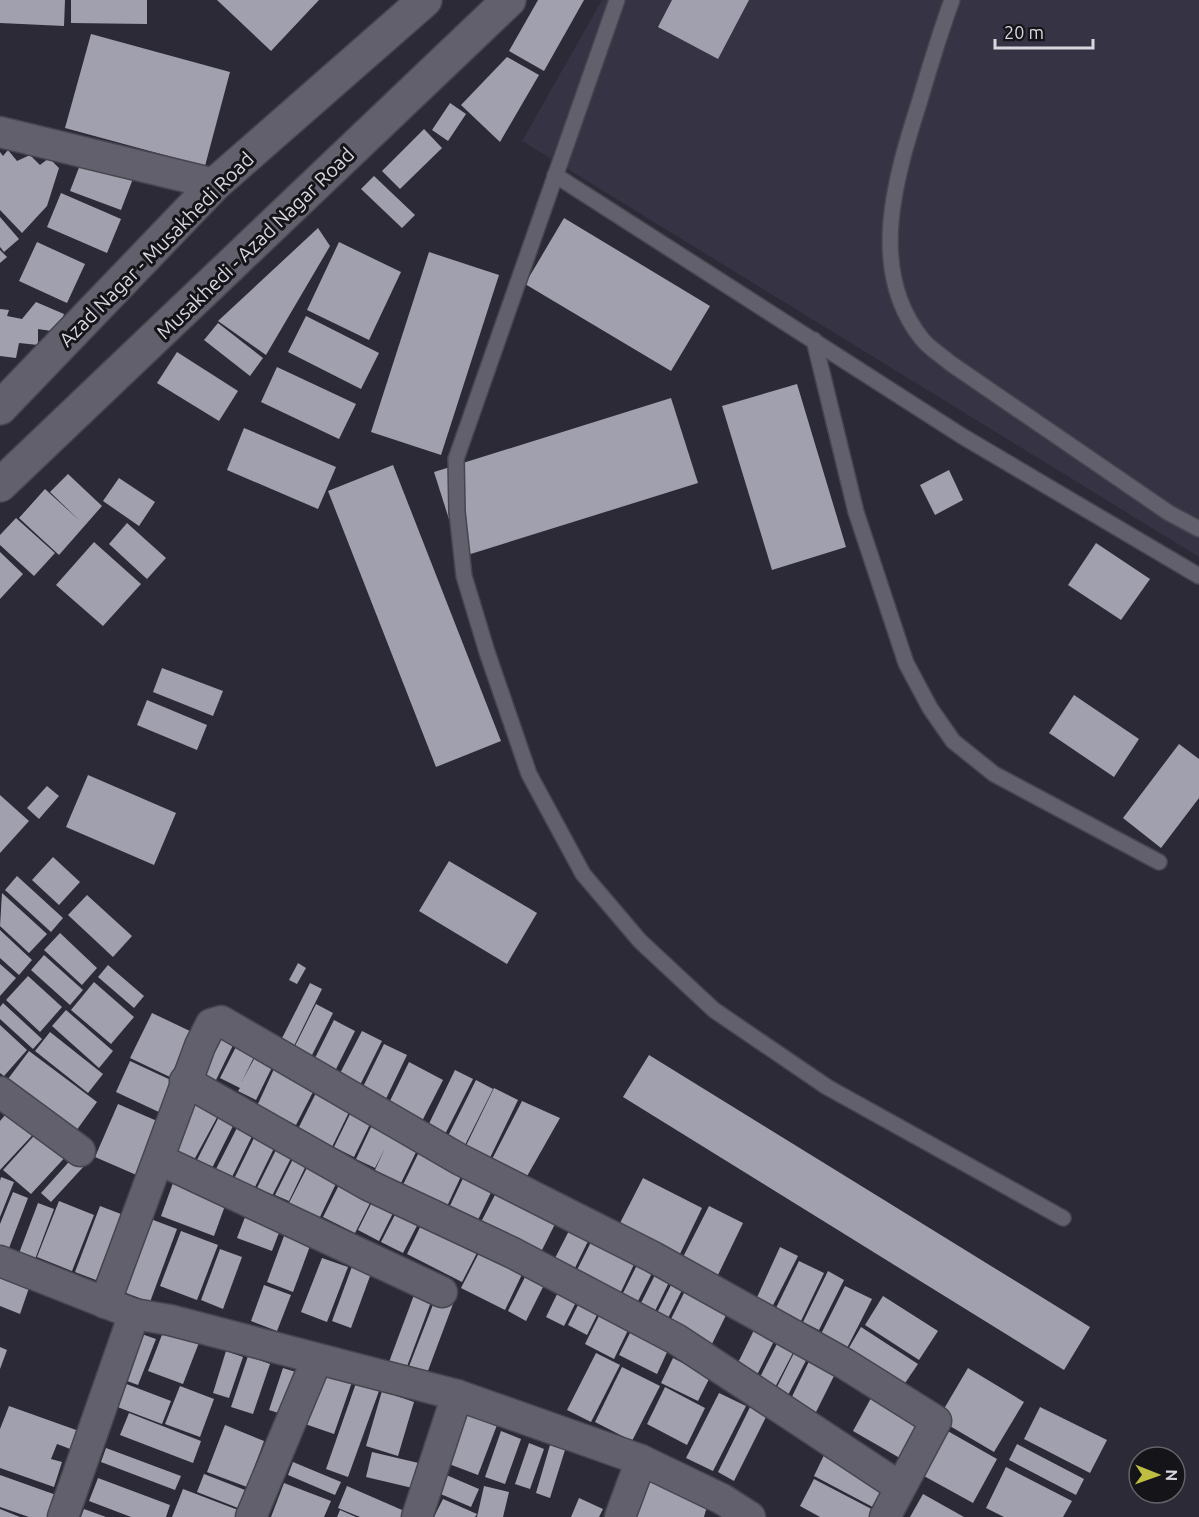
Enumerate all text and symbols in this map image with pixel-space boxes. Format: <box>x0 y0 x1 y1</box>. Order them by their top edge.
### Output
scale bar <box>995 12 1092 50</box>
text: 20 m <box>1004 22 1044 42</box>
street label: Musakhedi - Azad Nagar Road <box>152 143 358 343</box>
street label: Azad Nagar - Musakhedi Road <box>54 147 258 351</box>
north arrow <box>1127 1445 1187 1505</box>
text: N <box>1163 1469 1181 1481</box>

